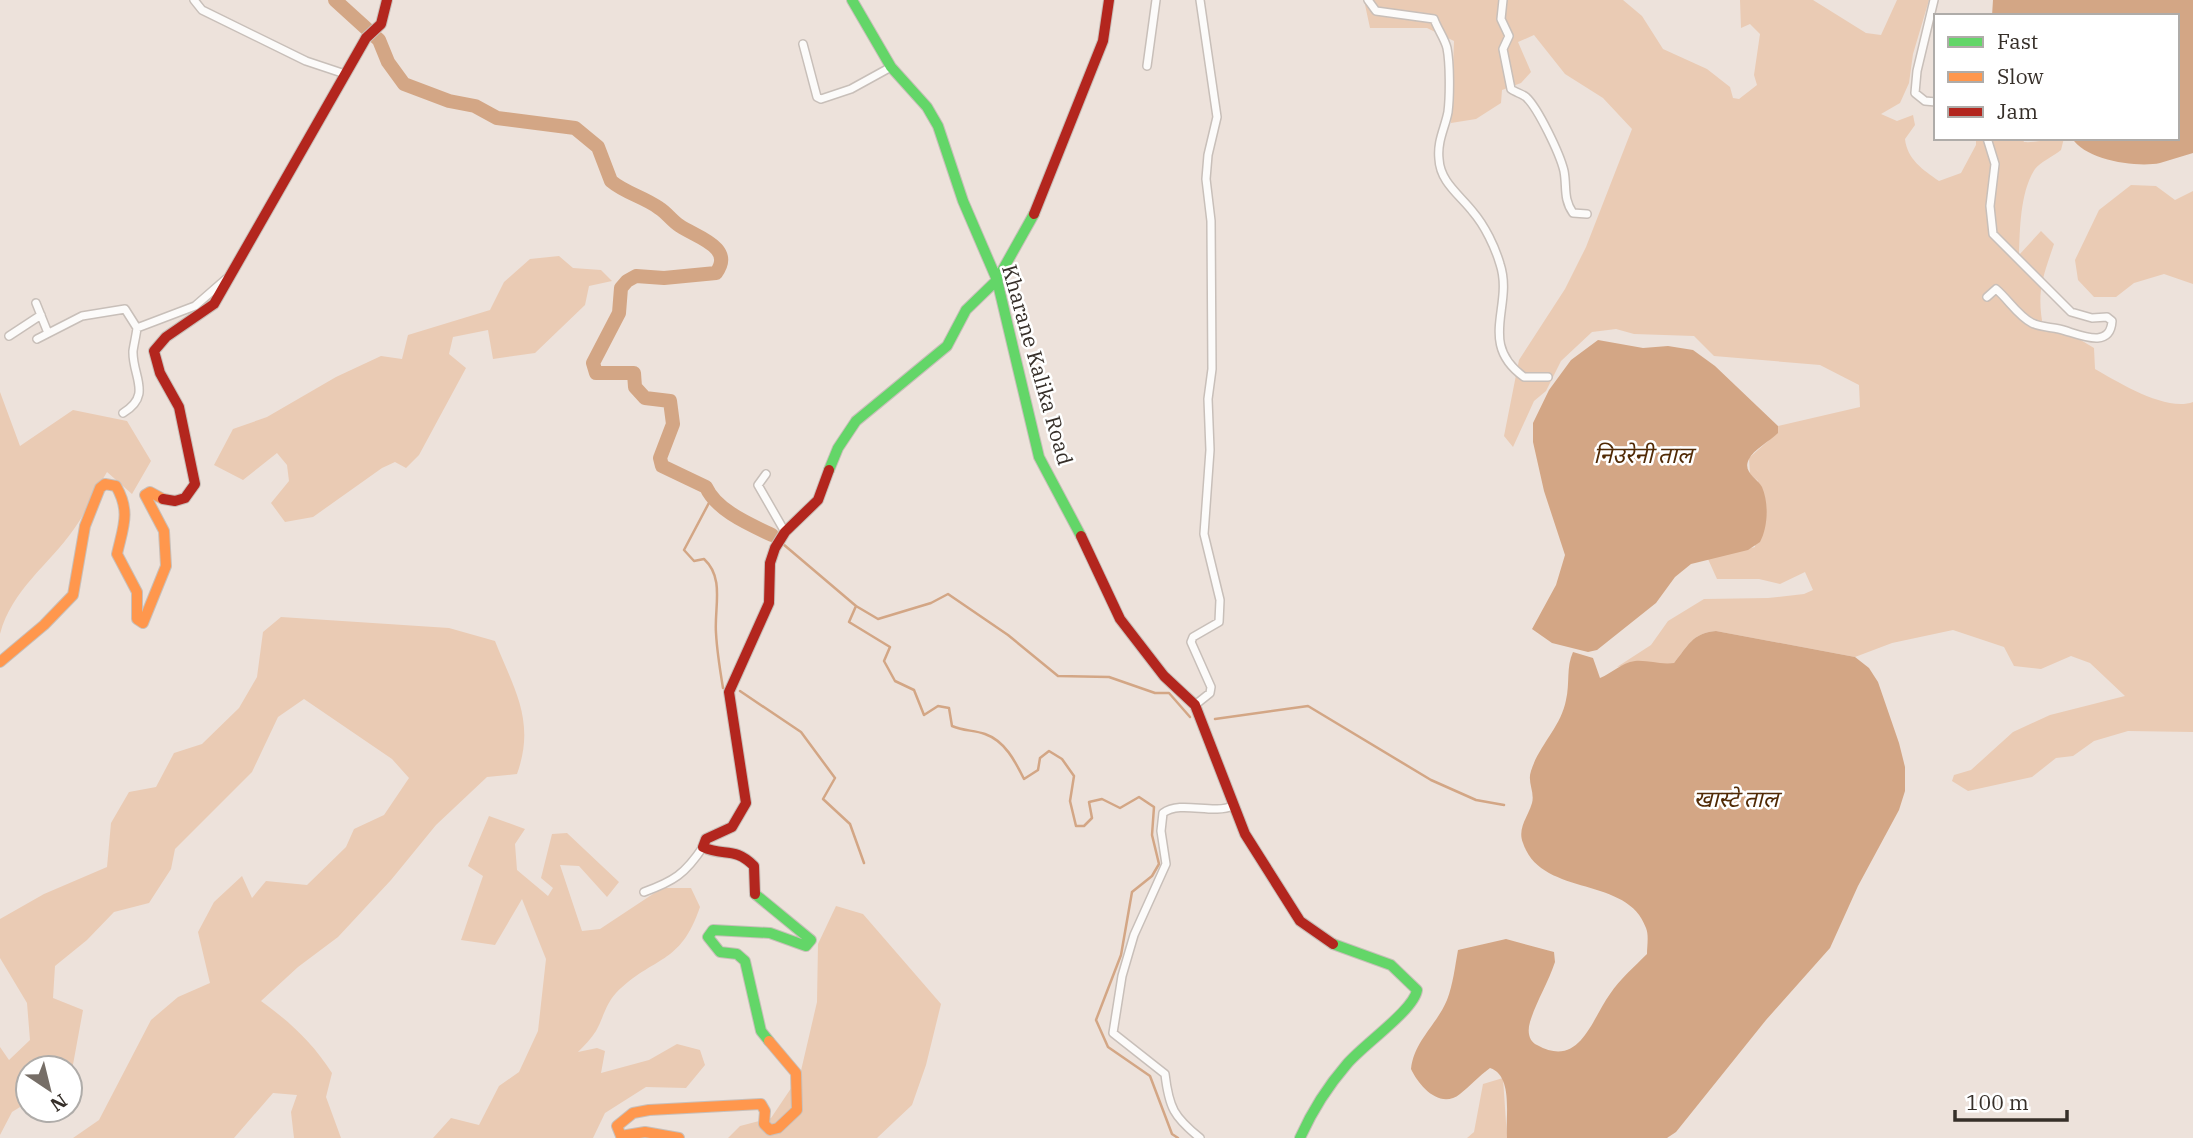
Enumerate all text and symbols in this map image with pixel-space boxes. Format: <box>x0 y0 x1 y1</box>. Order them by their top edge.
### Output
legend <box>1934 14 2179 140</box>
text: Fast <box>1997 27 2038 55</box>
text: Slow <box>1997 62 2044 90</box>
text: Jam <box>1997 97 2038 125</box>
street label: Kharane Kalika Road <box>996 261 1080 468</box>
water label: निउरेनी ताल <box>1594 439 1697 469</box>
water label: खास्टे ताल <box>1694 783 1783 813</box>
north arrow <box>14 1054 84 1124</box>
scale bar <box>1955 1078 2067 1122</box>
text: 100 m <box>1966 1088 2029 1116</box>
text: N <box>46 1089 72 1117</box>

